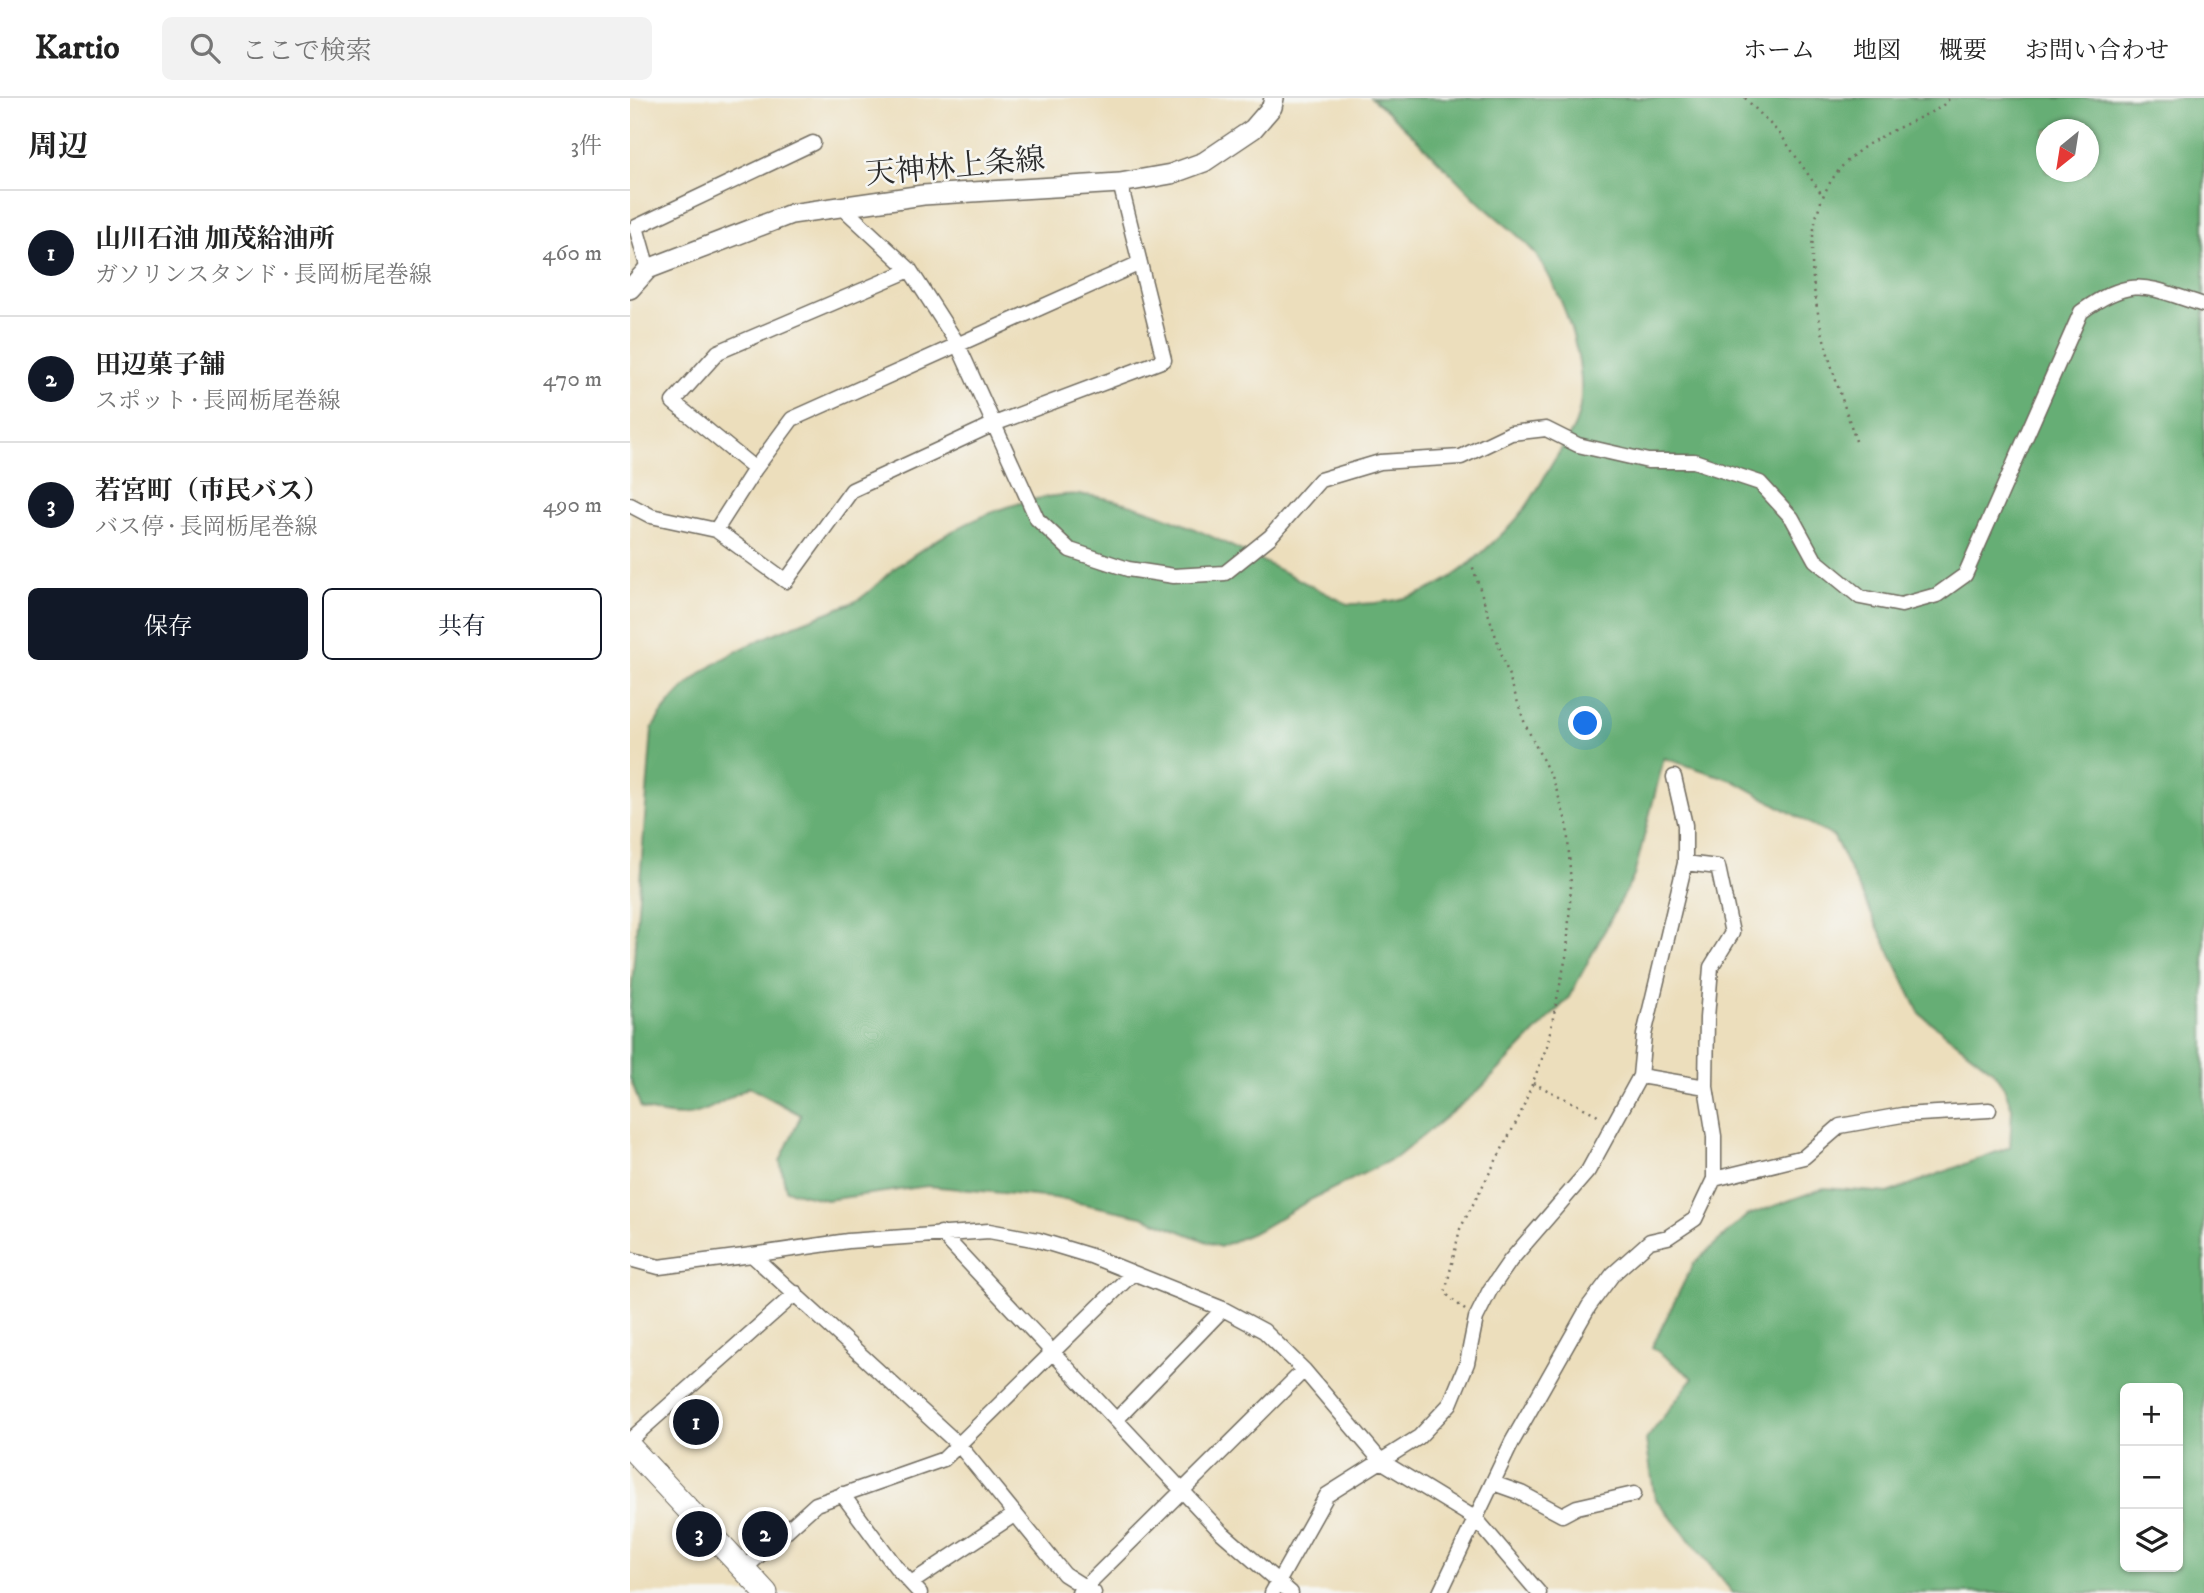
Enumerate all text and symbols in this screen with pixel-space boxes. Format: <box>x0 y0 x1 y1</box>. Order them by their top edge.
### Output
search box <box>162 17 652 80</box>
text: Kartio <box>35 28 120 69</box>
icon: search <box>186 29 224 67</box>
text: ここで検索 <box>242 35 372 68</box>
text: ホーム <box>1743 36 1815 66</box>
text: 地図 <box>1853 36 1901 66</box>
text: 概要 <box>1939 36 1987 66</box>
text: お問い合わせ <box>2025 36 2169 66</box>
north arrow <box>2036 119 2099 182</box>
text: 周辺 <box>28 129 88 166</box>
text: 3件 <box>570 132 602 161</box>
street label: 天神林上条線 <box>864 141 1046 194</box>
text: 山川石油 加茂給油所 <box>95 223 335 256</box>
text: 1 <box>47 239 55 268</box>
text: 460 m <box>542 239 602 268</box>
text: ガソリンスタンド · 長岡栃尾巻線 <box>95 261 432 290</box>
text: 田辺菓子舗 <box>95 349 225 382</box>
text: 2 <box>45 365 57 394</box>
text: 470 m <box>543 365 602 394</box>
text: スポット · 長岡栃尾巻線 <box>95 387 340 416</box>
text: 若宮町（市民バス） <box>95 475 329 508</box>
text: 3 <box>47 491 55 520</box>
text: 490 m <box>543 491 602 520</box>
text: バス停 · 長岡栃尾巻線 <box>95 513 317 542</box>
button: 保存 <box>28 588 308 660</box>
button: 共有 <box>322 588 602 660</box>
your location <box>1568 706 1602 740</box>
map controls <box>2120 1383 2183 1572</box>
button: + <box>2120 1383 2183 1446</box>
pin: 1 <box>673 1396 719 1448</box>
button: − <box>2120 1446 2183 1509</box>
pin: 3 <box>676 1508 722 1560</box>
pin: 2 <box>742 1508 788 1560</box>
button: layers <box>2120 1509 2183 1572</box>

